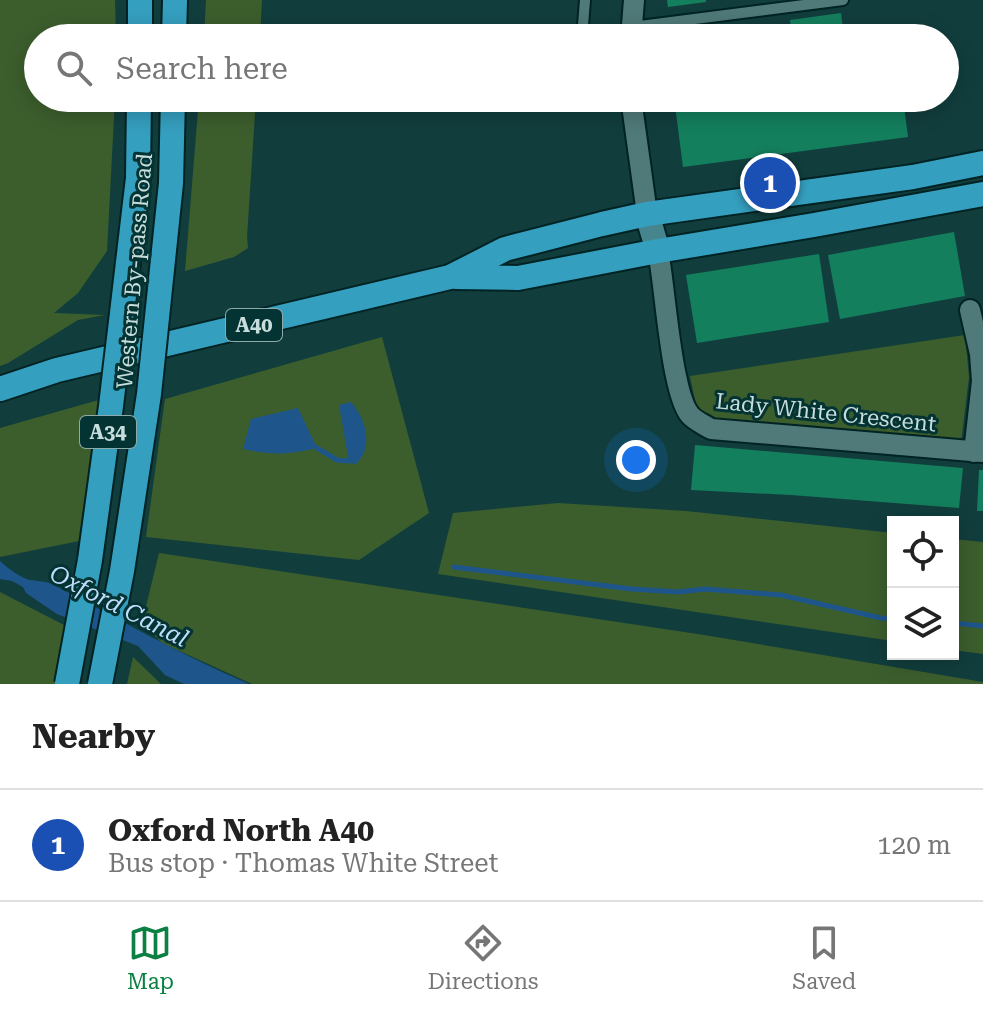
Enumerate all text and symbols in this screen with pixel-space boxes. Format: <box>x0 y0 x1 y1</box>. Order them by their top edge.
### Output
search box <box>24 24 959 112</box>
icon: search <box>52 46 96 90</box>
text: Search here <box>116 51 288 86</box>
street label: Western By-pass Road <box>112 152 157 390</box>
pin: 1 <box>744 153 796 213</box>
road number: A40 <box>226 309 282 341</box>
street label: Lady White Crescent <box>714 388 937 437</box>
road number: A34 <box>80 416 136 448</box>
your location <box>616 440 656 480</box>
map controls <box>887 516 959 660</box>
button: locate <box>887 516 959 588</box>
water label: Oxford Canal <box>45 559 193 653</box>
button: layers <box>887 588 959 660</box>
text: Nearby <box>32 716 155 756</box>
text: Oxford North A40 <box>108 813 374 848</box>
text: 1 <box>51 830 65 860</box>
text: 120 m <box>877 830 951 860</box>
text: Bus stop · Thomas White Street <box>108 848 498 878</box>
tab: Map <box>127 921 174 994</box>
tab: Directions <box>428 921 539 994</box>
tab: Saved <box>792 921 856 994</box>

